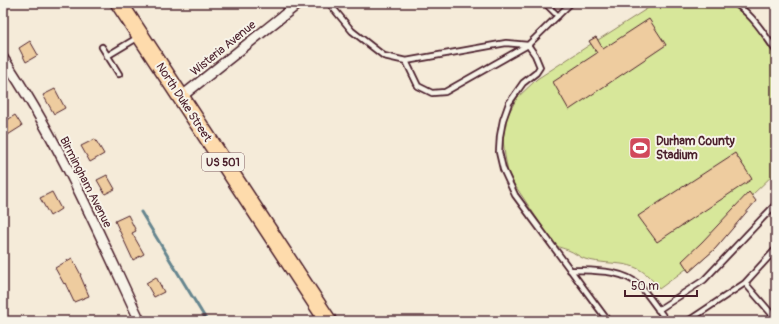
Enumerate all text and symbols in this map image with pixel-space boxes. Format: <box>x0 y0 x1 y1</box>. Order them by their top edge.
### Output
street label: Wisteria Avenue <box>188 17 259 79</box>
street label: North Duke Street <box>152 60 215 145</box>
street label: Birmingham Avenue <box>56 134 115 230</box>
place label: Durham County Stadium <box>656 134 735 163</box>
sports icon: Durham County Stadium <box>627 135 653 161</box>
road number: US 501 <box>202 153 244 171</box>
scale bar <box>625 272 697 298</box>
text: 50 m <box>631 279 659 294</box>

